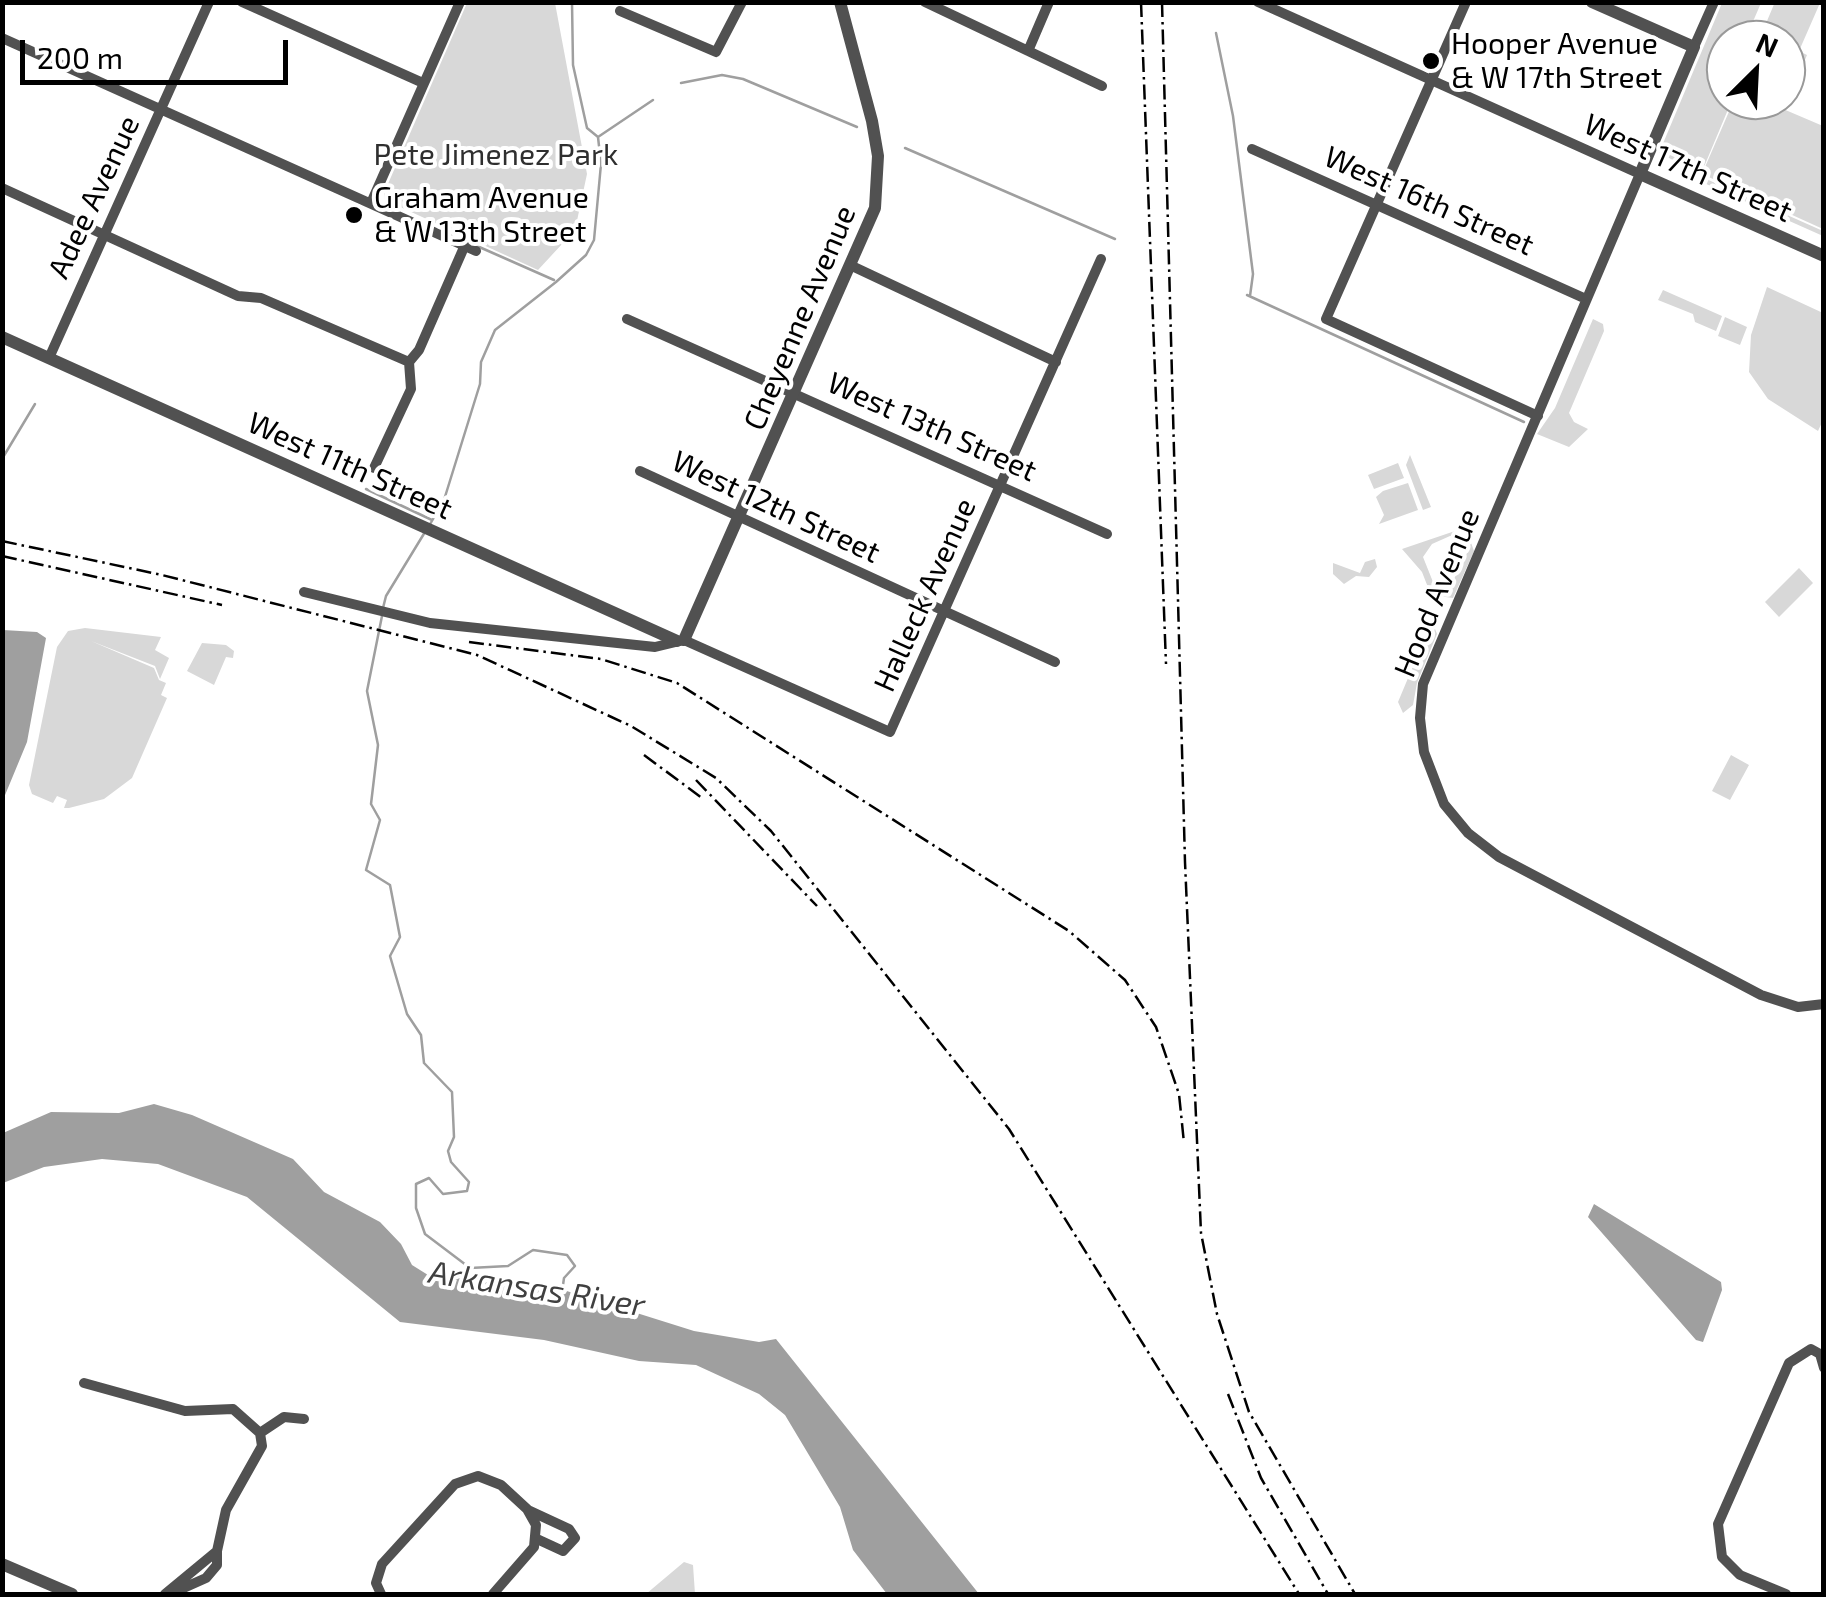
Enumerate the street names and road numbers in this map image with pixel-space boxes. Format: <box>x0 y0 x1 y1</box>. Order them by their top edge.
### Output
street label: West 17th Street <box>1579 106 1797 230</box>
street label: Adee Avenue <box>41 110 147 284</box>
street label: West 16th Street <box>1319 139 1539 263</box>
street label: Cheyenne Avenue <box>736 200 864 436</box>
street label: West 13th Street <box>822 365 1042 489</box>
street label: West 11th Street <box>242 405 458 527</box>
street label: West 12th Street <box>666 443 886 571</box>
street label: Halleck Avenue <box>866 493 984 697</box>
street label: Hood Avenue <box>1387 503 1487 683</box>

